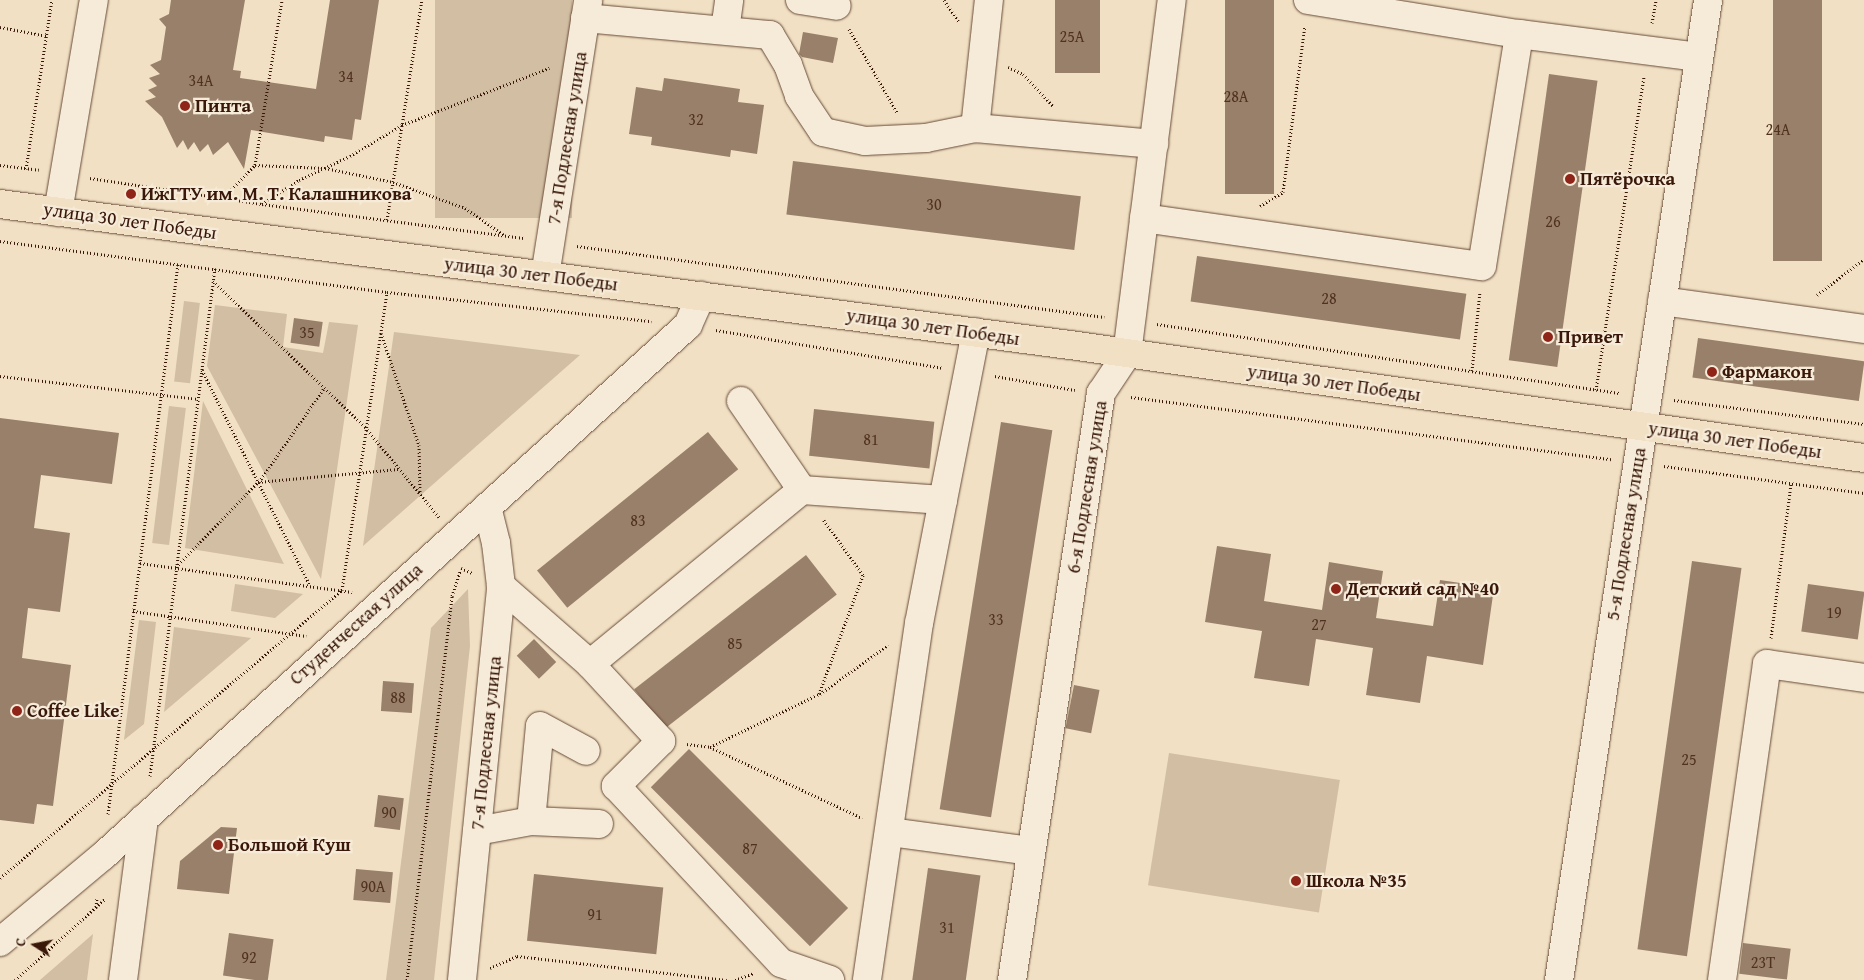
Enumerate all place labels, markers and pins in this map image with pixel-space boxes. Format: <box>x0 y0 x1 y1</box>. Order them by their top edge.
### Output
place label: Пинта <box>195 95 251 117</box>
marker: Пинта <box>179 100 191 112</box>
place label: Пятёрочка <box>1580 168 1675 190</box>
marker: Пятёрочка <box>1564 173 1576 185</box>
place label: ИжГТУ им. М. Т. Калашникова <box>141 183 412 205</box>
marker: ИжГТУ им. М. Т. Калашникова <box>125 188 137 200</box>
place label: Привет <box>1558 326 1623 348</box>
marker: Привет <box>1542 331 1554 343</box>
place label: Фармакон <box>1722 361 1812 383</box>
marker: Фармакон <box>1706 366 1718 378</box>
place label: Детский сад №40 <box>1346 578 1499 600</box>
marker: Детский сад №40 <box>1330 583 1342 595</box>
place label: Coffee Like <box>27 700 119 722</box>
marker: Coffee Like <box>11 705 23 717</box>
place label: Большой Куш <box>228 834 351 856</box>
marker: Большой Куш <box>212 839 224 851</box>
place label: Школа №35 <box>1306 870 1407 892</box>
marker: Школа №35 <box>1290 875 1302 887</box>

